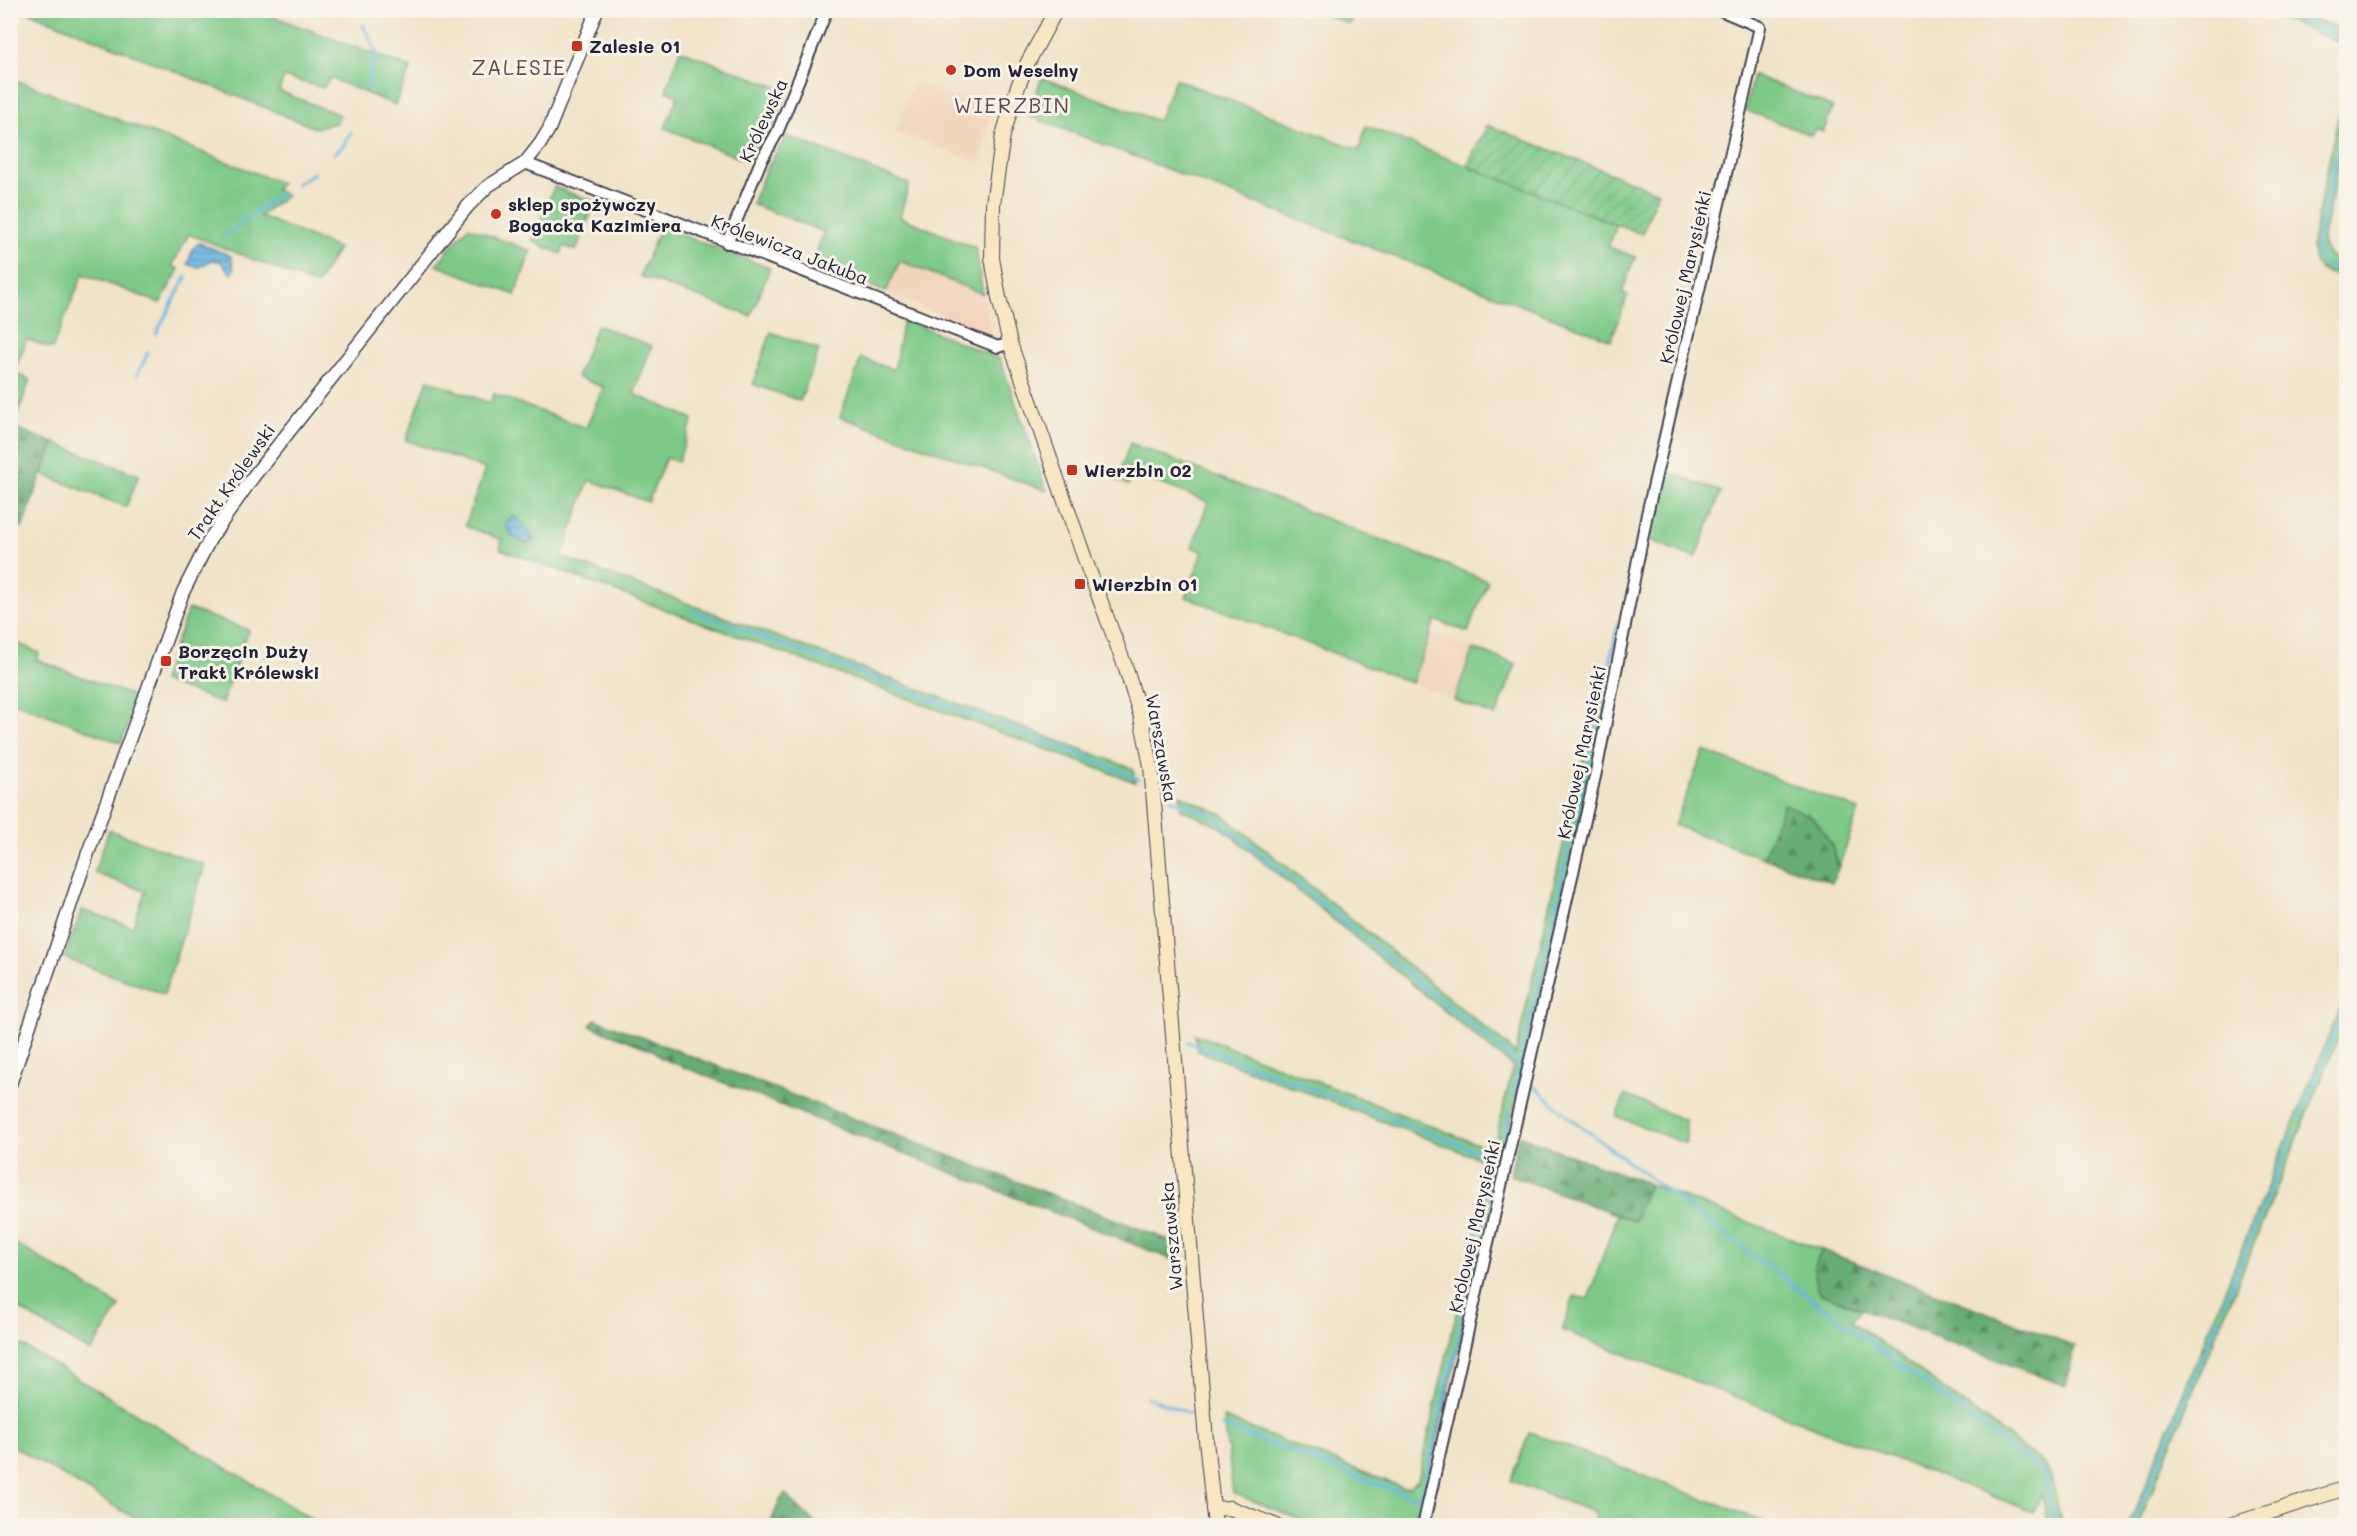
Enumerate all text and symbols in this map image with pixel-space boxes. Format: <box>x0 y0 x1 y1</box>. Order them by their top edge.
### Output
place label: Zalesie 01 <box>589 34 680 58</box>
marker: Zalesie 01 <box>570 39 584 53</box>
district label: ZALESIE <box>471 53 567 80</box>
place label: Dom Weselny <box>963 58 1079 82</box>
marker: Dom Weselny <box>944 63 958 77</box>
street label: Królewska <box>733 74 793 166</box>
district label: WIERZBIN <box>954 91 1071 118</box>
street label: Królowej Marysieńki <box>1653 188 1717 366</box>
place label: sklep spożywczy Bogacka Kazimiera <box>508 192 682 237</box>
marker: sklep spożywczy Bogacka Kazimiera <box>489 207 503 221</box>
street label: Królewicza Jakuba <box>708 208 872 290</box>
street label: Trakt Królewski <box>182 419 280 545</box>
place label: Wierzbin 02 <box>1084 458 1192 482</box>
marker: Wierzbin 02 <box>1065 463 1079 477</box>
place label: Wierzbin 01 <box>1092 572 1198 596</box>
marker: Wierzbin 01 <box>1073 577 1087 591</box>
place label: Borzęcin Duży Trakt Królewski <box>178 639 320 684</box>
marker: Borzęcin Duży Trakt Królewski <box>159 654 173 668</box>
street label: Królowej Marysieńki <box>1551 663 1611 841</box>
street label: Warszawska <box>1141 692 1183 804</box>
street label: Królowej Marysieńki <box>1442 1137 1506 1315</box>
street label: Warszawska <box>1154 1180 1188 1292</box>

